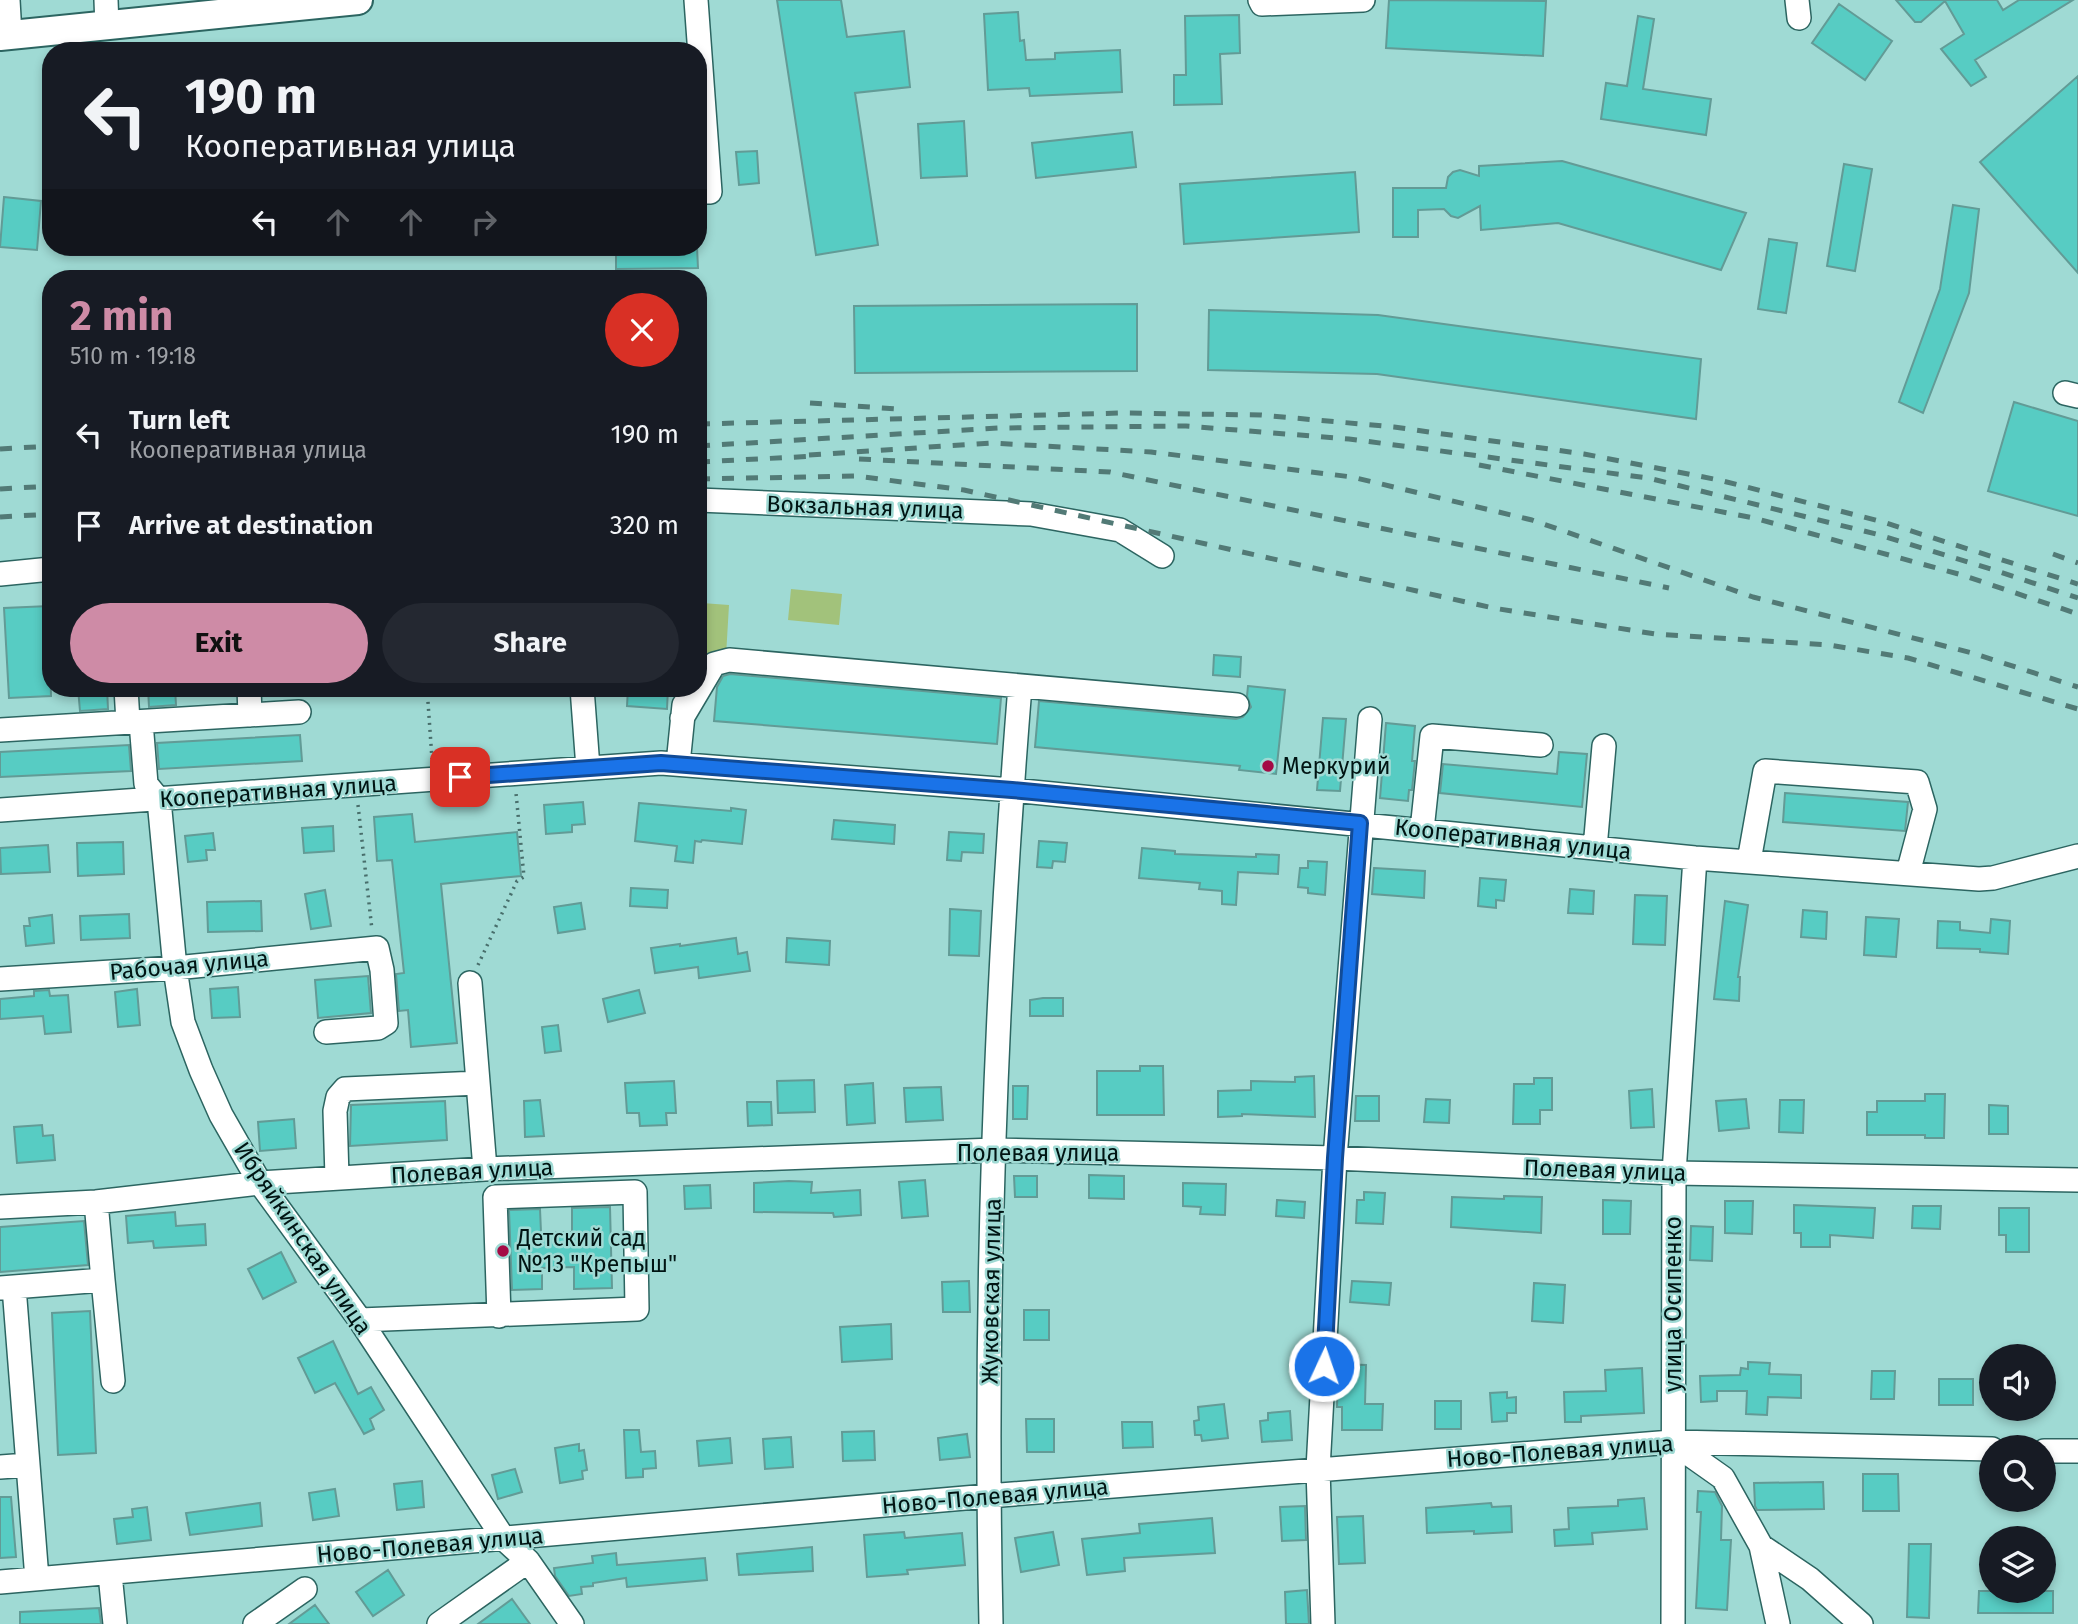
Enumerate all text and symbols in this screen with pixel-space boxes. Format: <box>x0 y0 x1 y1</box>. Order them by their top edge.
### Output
text: 190 m <box>185 67 317 126</box>
icon: left <box>70 70 161 161</box>
text: Кооперативная улица <box>185 127 516 165</box>
icon: left <box>246 203 284 241</box>
icon: ahead <box>319 203 357 241</box>
icon: ahead <box>392 203 430 241</box>
icon: right <box>465 203 503 241</box>
text: 2 min <box>70 291 173 341</box>
button: close <box>605 293 679 367</box>
text: 510 m · 19:18 <box>70 342 196 370</box>
text: Turn left <box>129 405 230 436</box>
icon: left <box>70 416 108 454</box>
text: 190 m <box>610 419 679 450</box>
text: Кооперативная улица <box>129 436 367 464</box>
street label: Вокзальная улица <box>766 490 964 524</box>
icon: arrive <box>70 507 108 545</box>
text: Arrive at destination <box>129 510 373 541</box>
text: 320 m <box>610 510 679 541</box>
button: Exit <box>70 603 368 683</box>
button: Share <box>382 603 679 683</box>
pin <box>430 747 490 807</box>
place label: Меркурий <box>1282 752 1391 780</box>
icon: arrive <box>441 758 479 796</box>
marker: Меркурий <box>1260 758 1276 774</box>
street label: Кооперативная улица <box>158 769 398 813</box>
street label: Кооперативная улица <box>1393 813 1633 865</box>
street label: Рабочая улица <box>108 944 270 986</box>
street label: Ибряйкинская улица <box>228 1136 378 1340</box>
street label: Полевая улица <box>957 1139 1119 1167</box>
street label: Полевая улица <box>390 1153 554 1189</box>
street label: Полевая улица <box>1523 1153 1687 1187</box>
street label: Жуковская улица <box>975 1198 1007 1384</box>
street label: улица Осипенко <box>1659 1216 1687 1392</box>
place label: Детский сад №13 "Крепыш" <box>516 1224 677 1278</box>
marker: Детский сад №13 "Крепыш" <box>495 1243 511 1259</box>
position arrow <box>1287 1329 1361 1403</box>
map controls <box>1979 1344 2056 1603</box>
button: sound <box>1979 1344 2056 1421</box>
street label: Ново-Полевая улица <box>1446 1429 1674 1473</box>
button: search <box>1979 1435 2056 1512</box>
street label: Ново-Полевая улица <box>881 1472 1109 1520</box>
street label: Ново-Полевая улица <box>316 1521 544 1569</box>
button: layers <box>1979 1526 2056 1603</box>

